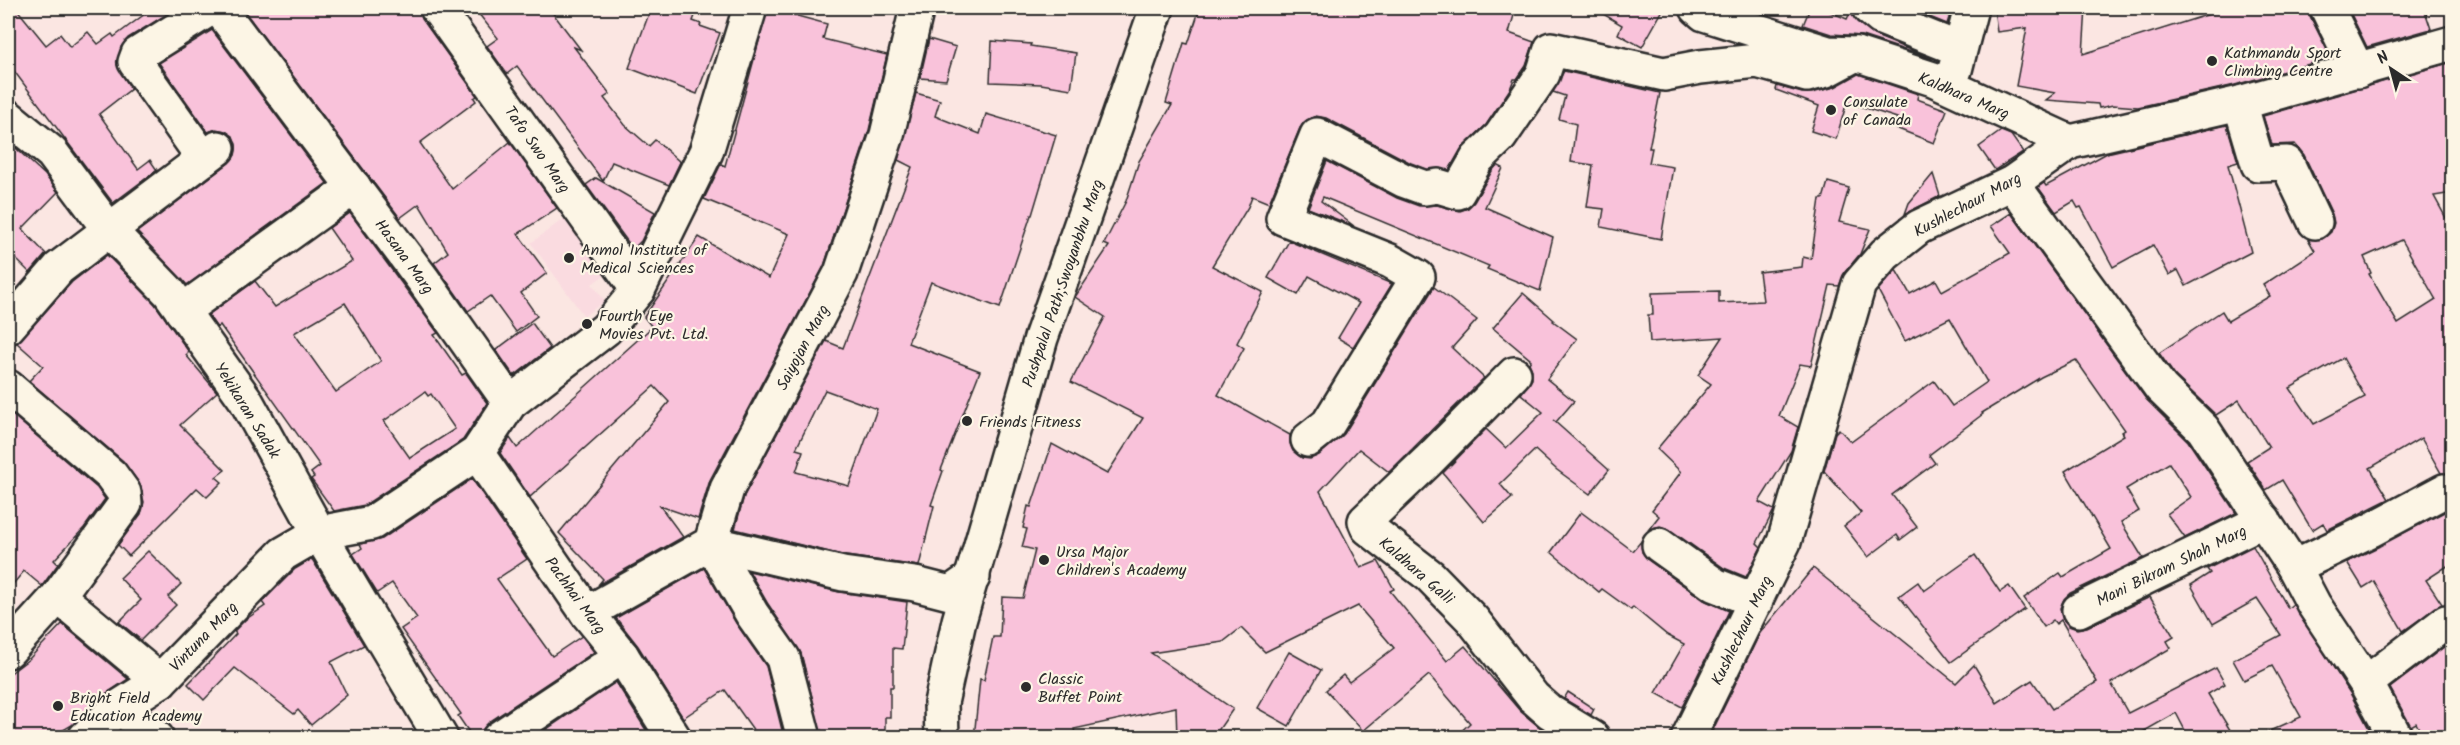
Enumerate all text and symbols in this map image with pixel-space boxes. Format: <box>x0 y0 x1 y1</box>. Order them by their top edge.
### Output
north arrow <box>2361 39 2421 99</box>
place label: Kathmandu Sport Climbing Centre <box>2224 41 2342 84</box>
text: N <box>2372 45 2395 71</box>
marker: Kathmandu Sport Climbing Centre <box>2205 54 2219 68</box>
street label: Kaldhara Marg <box>1914 66 2013 127</box>
place label: Consulate of Canada <box>1843 90 1911 133</box>
street label: Tafo Swo Marg <box>497 101 576 199</box>
marker: Consulate of Canada <box>1824 103 1838 117</box>
street label: Kushlechaur Marg <box>1909 166 2026 244</box>
street label: Pushpalal Path;Swoyanbhu Marg <box>1016 176 1111 391</box>
street label: Hasana Marg <box>368 214 440 300</box>
place label: Anmol Institute of Medical Sciences <box>581 238 709 281</box>
marker: Anmol Institute of Medical Sciences <box>562 251 576 265</box>
street label: Saiyojan Marg <box>770 300 836 395</box>
place label: Fourth Eye Movies Pvt. Ltd. <box>599 304 708 347</box>
marker: Fourth Eye Movies Pvt. Ltd. <box>580 317 594 331</box>
street label: Yekikaran Sadak <box>207 358 287 464</box>
place label: Friends Fitness <box>979 410 1081 435</box>
marker: Friends Fitness <box>960 414 974 428</box>
street label: Mani Bikram Shah Marg <box>2092 519 2251 614</box>
street label: Kaldhara Galli <box>1373 531 1460 612</box>
place label: Ursa Major Children's Academy <box>1056 540 1187 583</box>
street label: Pachhai Marg <box>538 552 612 640</box>
marker: Ursa Major Children's Academy <box>1037 553 1051 567</box>
street label: Kushlechaur Marg <box>1705 572 1780 690</box>
street label: Vintuna Marg <box>164 596 244 678</box>
place label: Classic Buffet Point <box>1038 667 1123 710</box>
marker: Classic Buffet Point <box>1019 680 1033 694</box>
place label: Bright Field Education Academy <box>70 686 202 729</box>
marker: Bright Field Education Academy <box>51 699 65 713</box>

